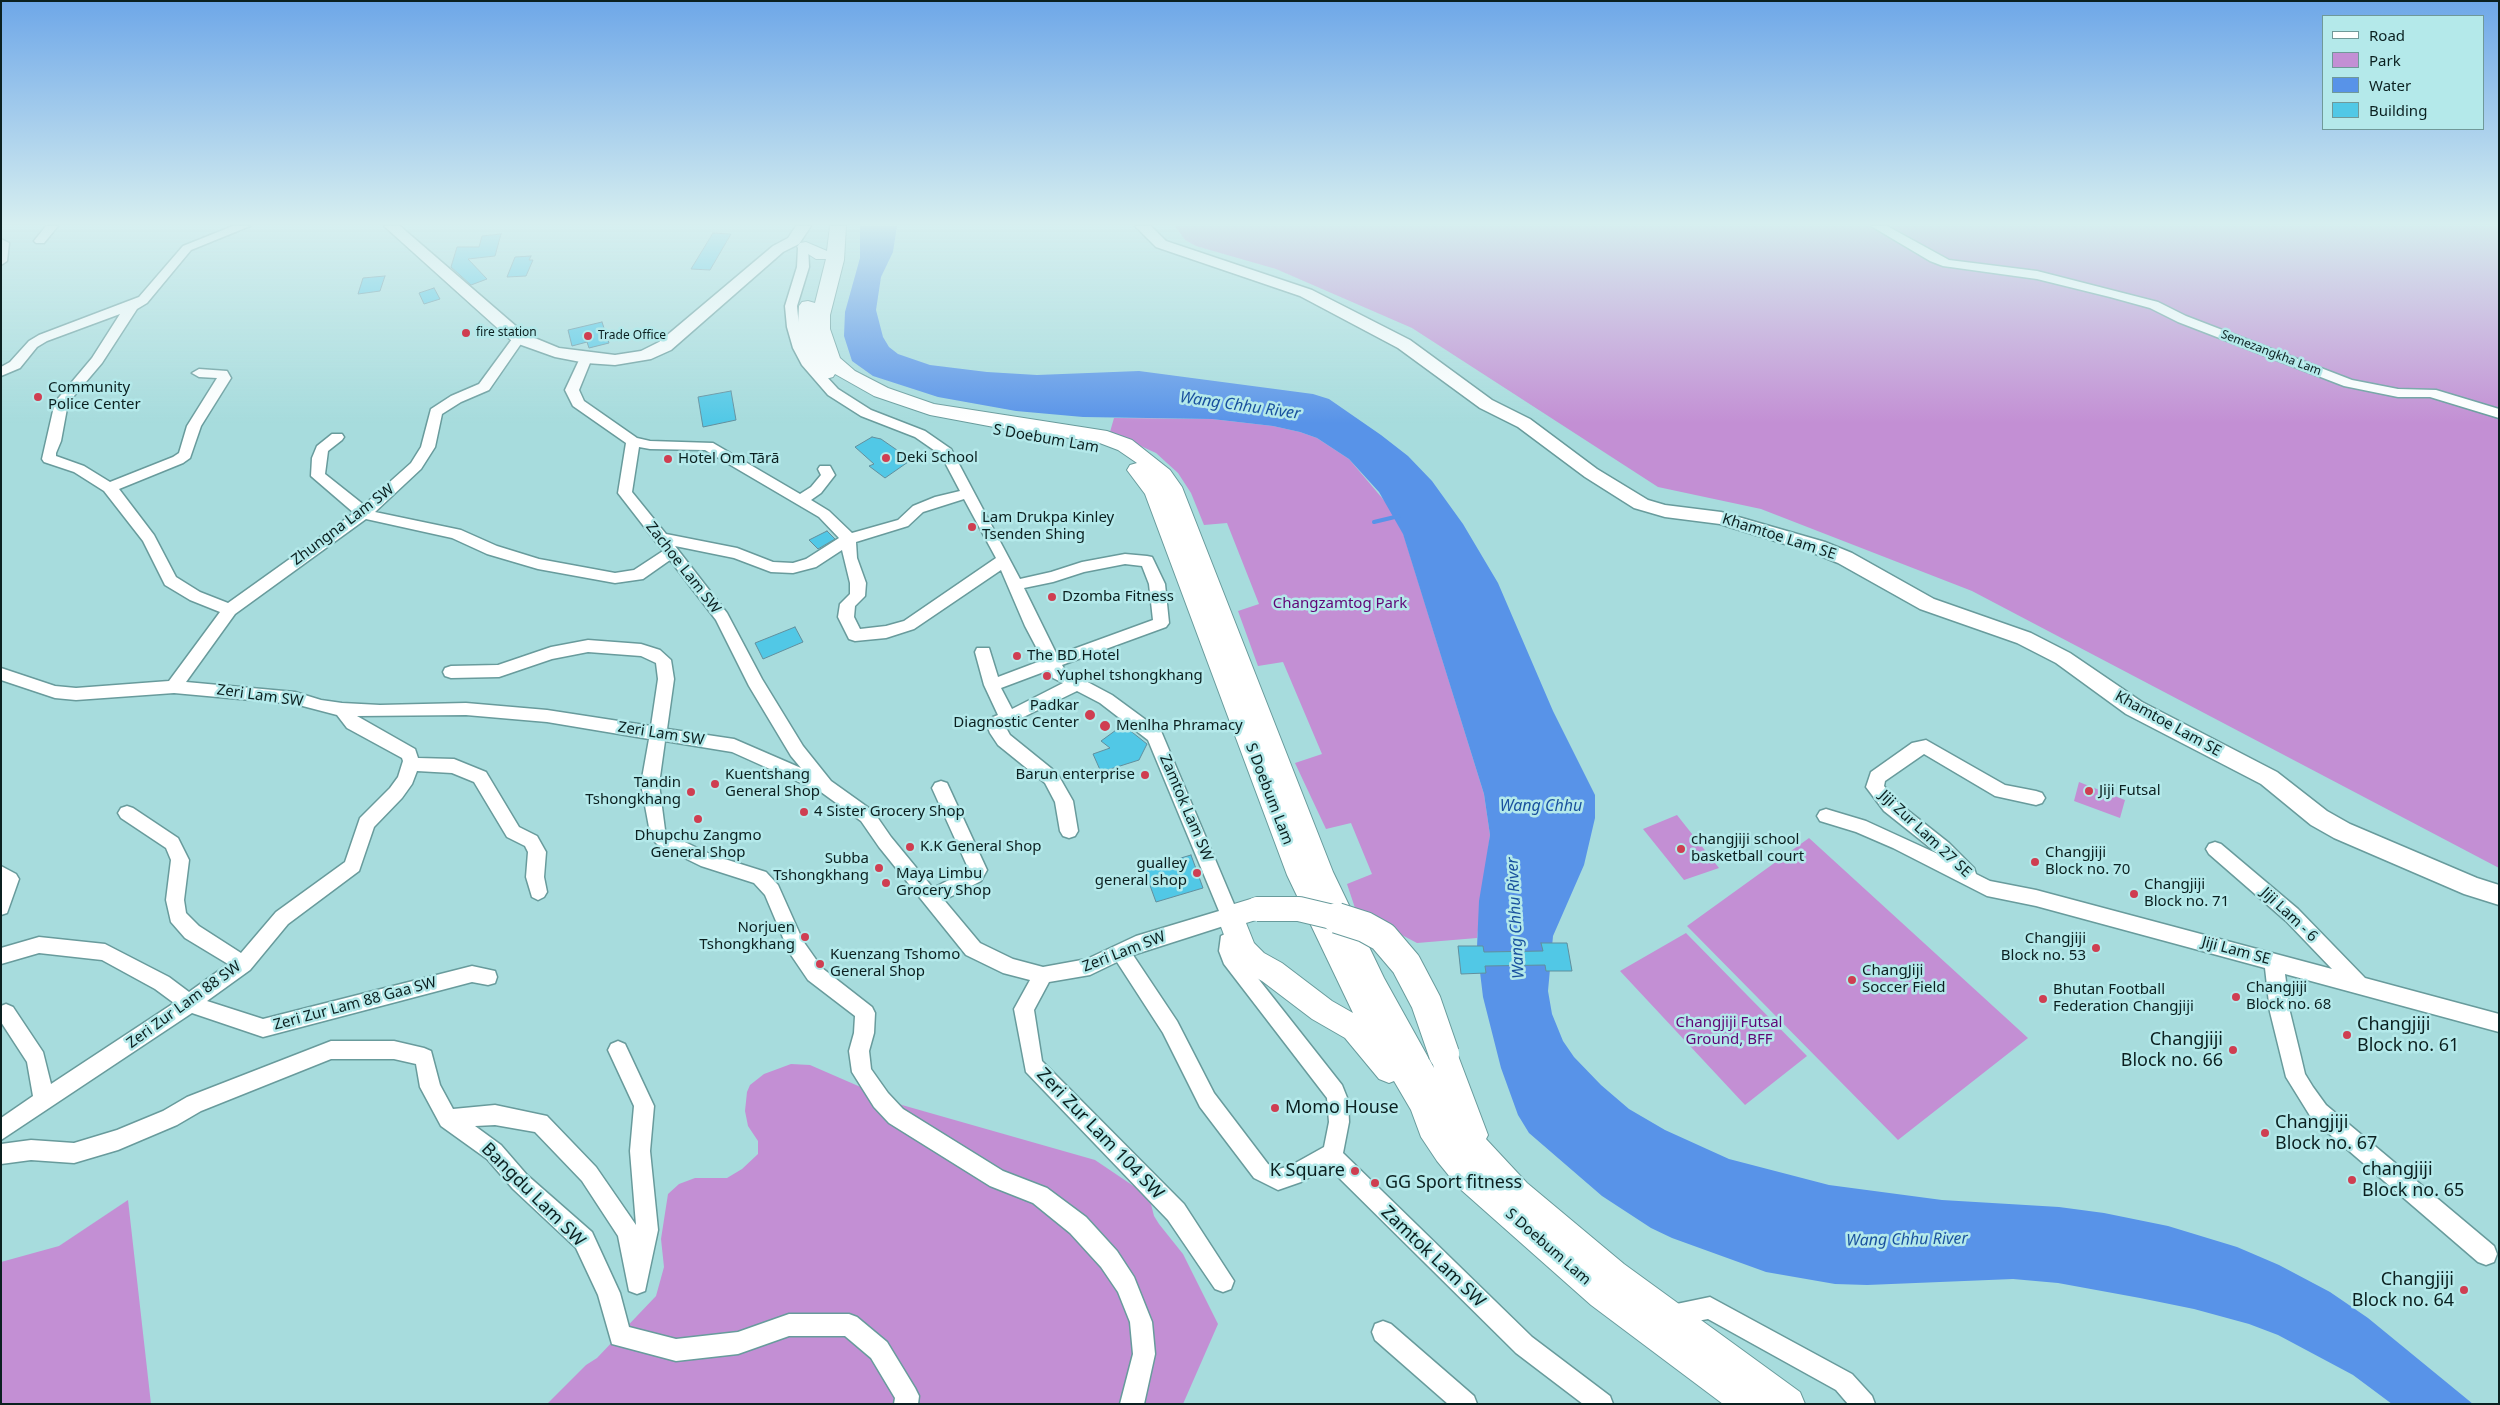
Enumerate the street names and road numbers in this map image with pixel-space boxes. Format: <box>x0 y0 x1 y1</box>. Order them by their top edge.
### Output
street label: Semezangkha Lam <box>2219 327 2323 379</box>
street label: S Doebum Lam <box>992 421 1100 457</box>
street label: Zhungna Lam SW <box>288 481 398 569</box>
street label: Khamtoe Lam SE <box>1720 510 1838 564</box>
street label: Zachoe Lam SW <box>642 519 724 617</box>
street label: Zeri Lam SW <box>215 681 305 711</box>
street label: Khamtoe Lam SE <box>2112 687 2224 761</box>
street label: Zeri Lam SW <box>616 718 706 750</box>
street label: S Doebum Lam <box>1241 741 1297 847</box>
street label: Zamtok Lam SW <box>1155 752 1217 864</box>
street label: Jiji Zur Lam 27 SE <box>1875 787 1975 881</box>
street label: Jiji Lam - 6 <box>2257 884 2321 946</box>
street label: Zeri Lam SW <box>1080 928 1168 976</box>
street label: Jiji Lam SE <box>2200 933 2272 969</box>
street label: Zeri Zur Lam 88 SW <box>124 958 244 1052</box>
street label: Zeri Zur Lam 88 Gaa SW <box>272 974 438 1034</box>
street label: Zeri Zur Lam 104 SW <box>1032 1064 1168 1204</box>
street label: Bangdu Lam SW <box>476 1138 590 1252</box>
street label: Zamtok Lam SW <box>1376 1202 1490 1312</box>
street label: S Doebum Lam <box>1502 1205 1594 1289</box>

